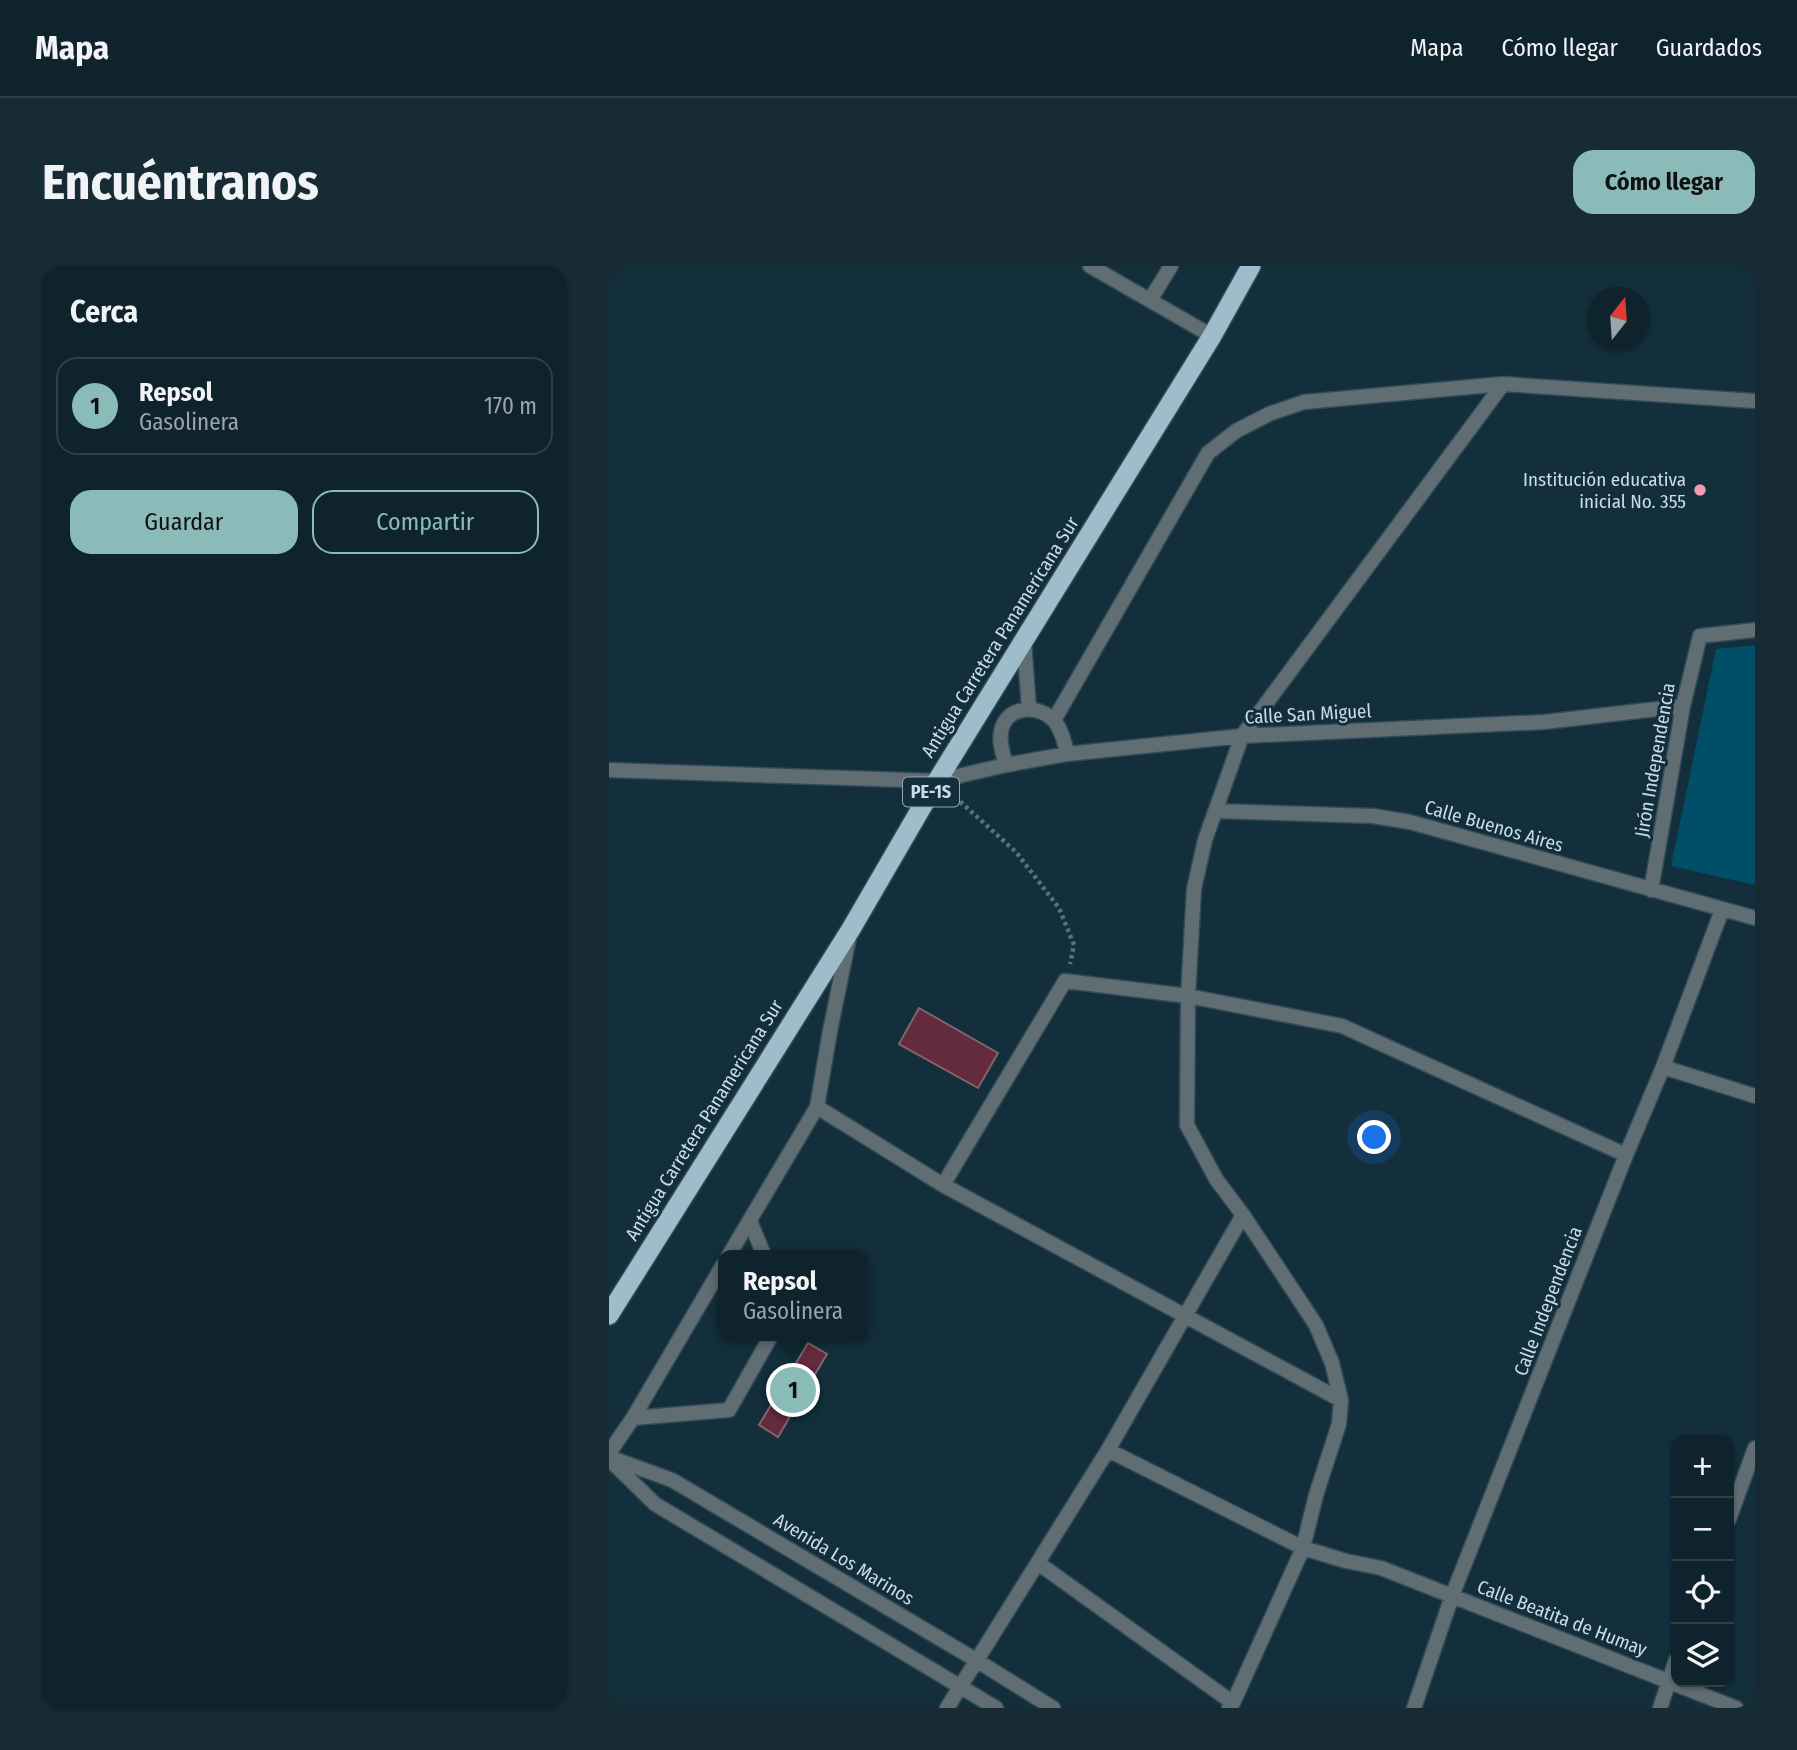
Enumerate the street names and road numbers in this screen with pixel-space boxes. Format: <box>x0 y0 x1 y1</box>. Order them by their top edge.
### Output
street label: Antigua Carretera Panamericana Sur <box>916 512 1084 762</box>
street label: Jirón Independencia <box>1630 681 1680 839</box>
street label: Calle San Miguel <box>1244 699 1372 729</box>
road number: PE-1S <box>903 778 959 806</box>
street label: Calle Buenos Aires <box>1422 795 1566 857</box>
street label: Antigua Carretera Panamericana Sur <box>620 995 788 1245</box>
street label: Calle Independencia <box>1509 1223 1587 1379</box>
street label: Avenida Los Marinos <box>770 1508 918 1610</box>
street label: Calle Beatita de Humay <box>1474 1575 1651 1661</box>

